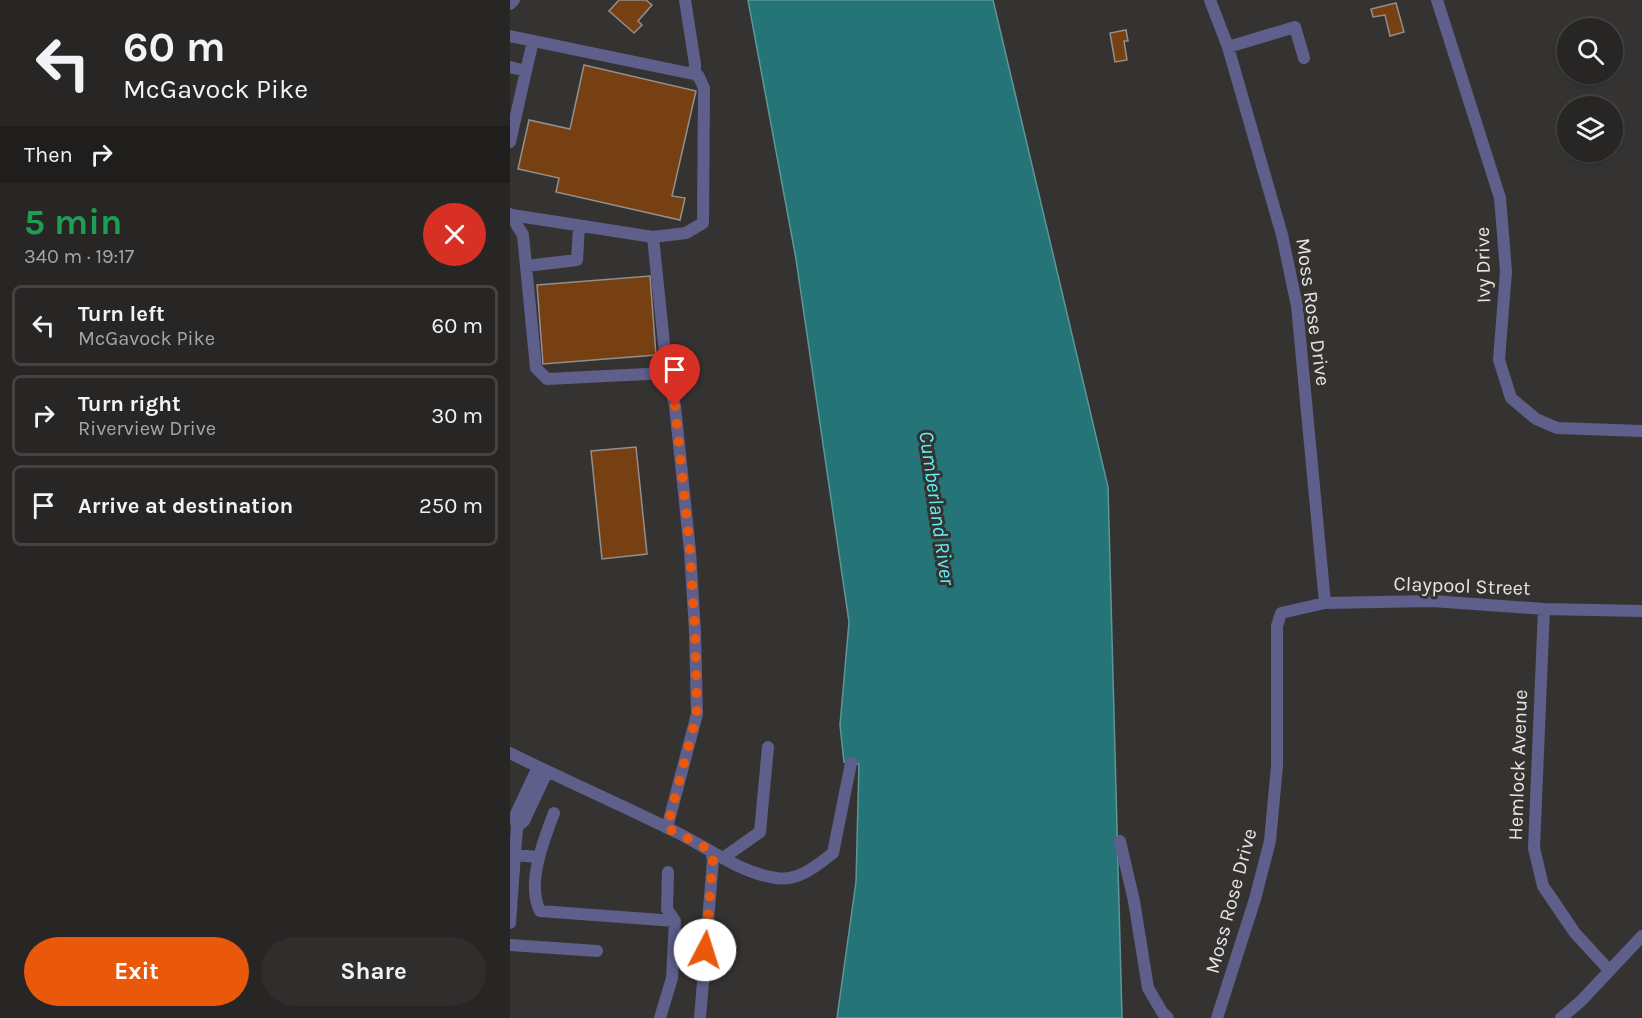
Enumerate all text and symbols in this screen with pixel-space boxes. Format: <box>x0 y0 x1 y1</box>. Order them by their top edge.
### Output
map controls <box>1557 18 1623 162</box>
button: search <box>1557 18 1623 84</box>
text: 60 m <box>123 22 226 72</box>
icon: left <box>24 24 102 102</box>
text: McGavock Pike <box>123 73 308 105</box>
button: layers <box>1557 96 1623 162</box>
icon: right <box>85 138 118 171</box>
text: Then <box>24 142 73 168</box>
text: 5 min <box>24 201 122 243</box>
button: close <box>423 203 486 266</box>
street label: Ivy Drive <box>1471 227 1495 303</box>
street label: Moss Rose Drive <box>1291 237 1335 387</box>
text: 340 m · 19:17 <box>24 245 134 268</box>
text: Turn left <box>78 301 165 327</box>
icon: left <box>27 309 60 342</box>
text: 60 m <box>432 313 483 339</box>
text: McGavock Pike <box>78 327 215 350</box>
pin <box>649 344 700 406</box>
icon: arrive <box>658 353 691 386</box>
text: Turn right <box>78 391 181 417</box>
icon: right <box>27 399 60 432</box>
text: 30 m <box>431 403 483 429</box>
text: Riverview Drive <box>78 417 216 440</box>
water label: Cumberland River <box>914 429 960 587</box>
icon: arrive <box>27 489 60 522</box>
text: Arrive at destination <box>78 493 293 519</box>
text: 250 m <box>419 493 483 519</box>
street label: Claypool Street <box>1393 572 1531 600</box>
street label: Hemlock Avenue <box>1504 689 1532 841</box>
street label: Moss Rose Drive <box>1201 826 1261 976</box>
position arrow <box>673 918 737 982</box>
button: Exit <box>24 937 249 1006</box>
button: Share <box>261 937 486 1006</box>

